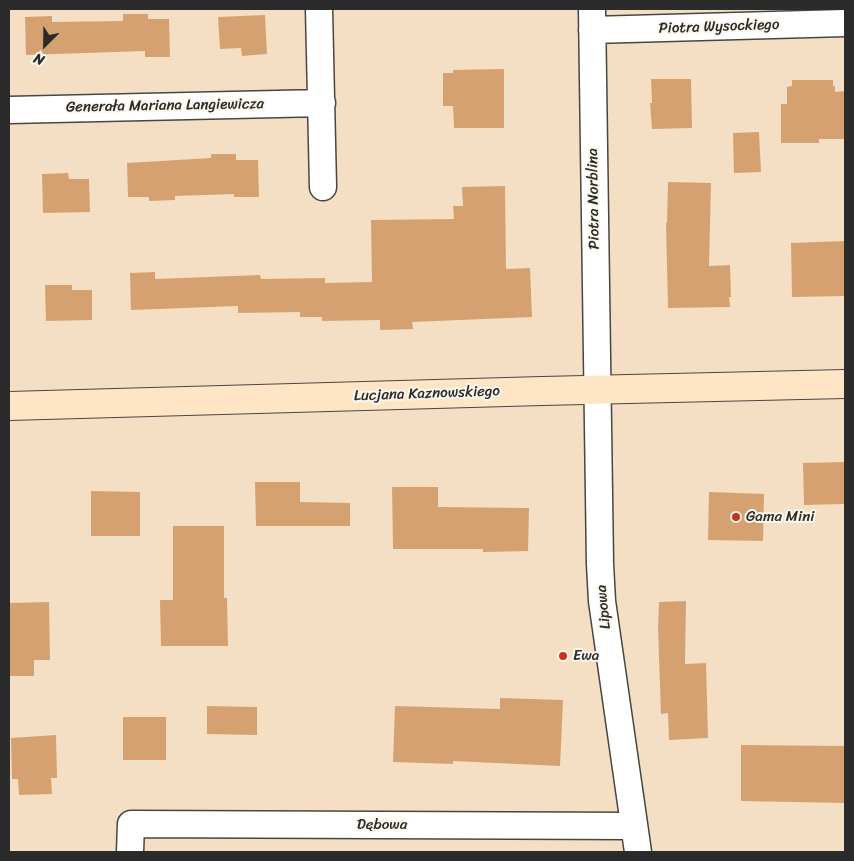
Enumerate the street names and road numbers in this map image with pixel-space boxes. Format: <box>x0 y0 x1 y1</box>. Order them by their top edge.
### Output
street label: Piotra Wysockiego <box>658 16 780 38</box>
street label: Generała Mariana Langiewicza <box>66 95 264 117</box>
street label: Piotra Norblina <box>584 148 604 250</box>
street label: Lucjana Kaznowskiego <box>354 382 500 406</box>
street label: Lipowa <box>593 584 615 630</box>
street label: Dębowa <box>357 816 407 834</box>

